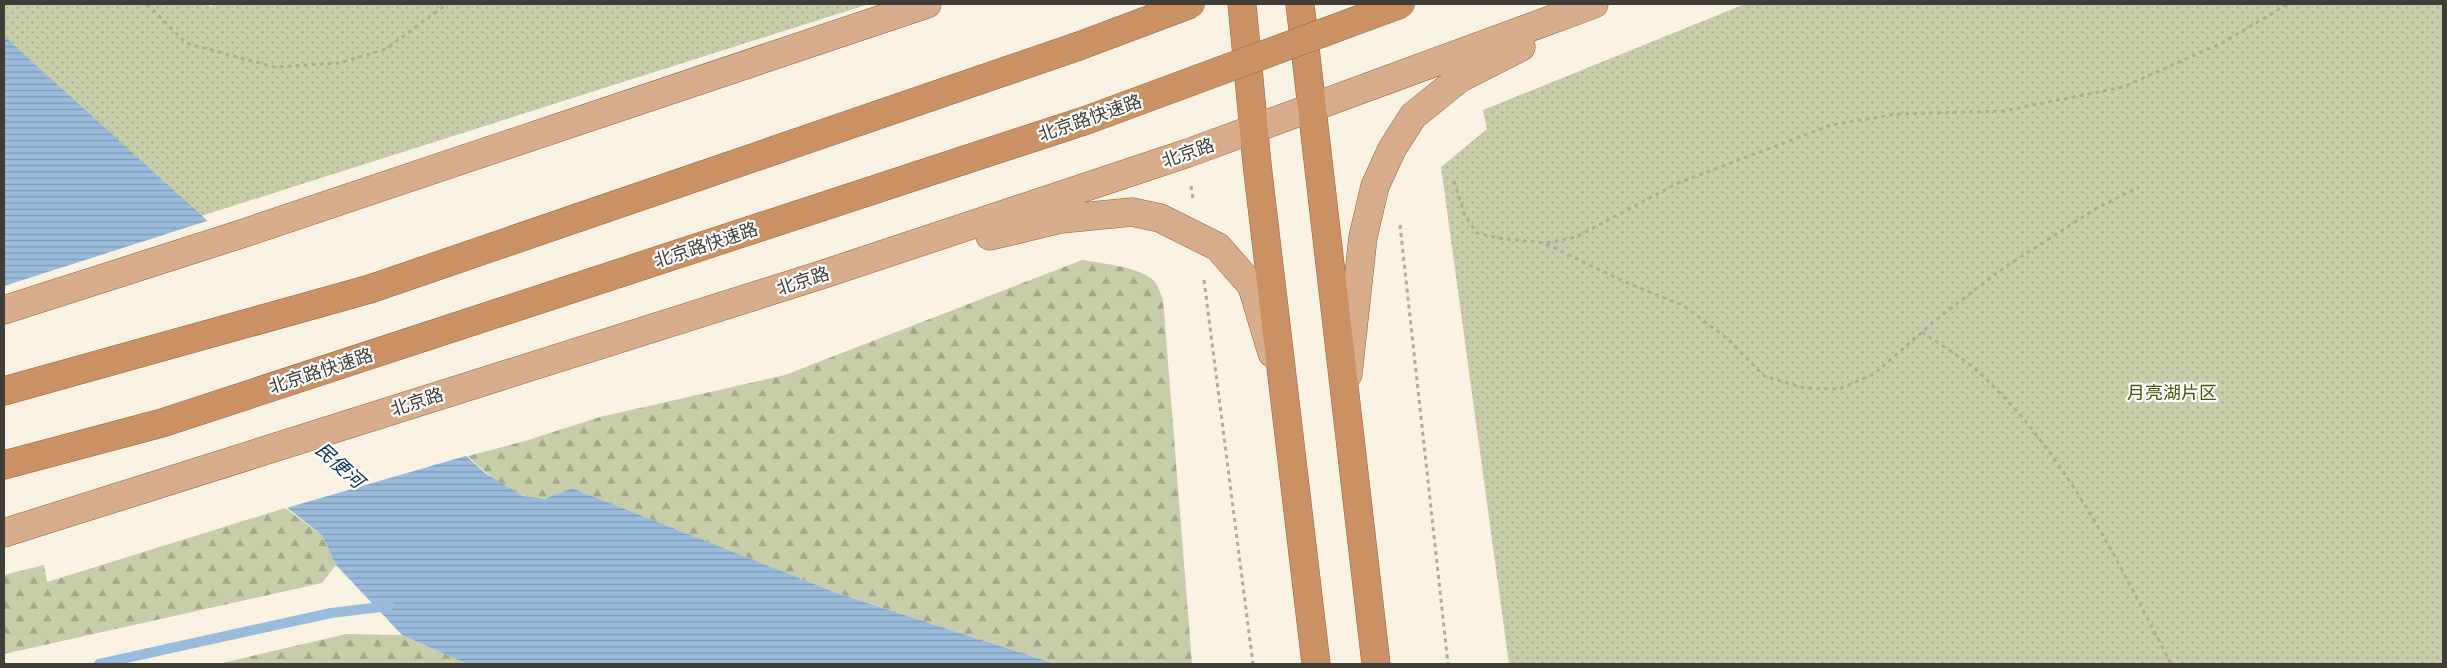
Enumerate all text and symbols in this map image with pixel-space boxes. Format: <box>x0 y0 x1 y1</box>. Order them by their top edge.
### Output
street label: 北京路快速路 <box>1035 90 1145 146</box>
street label: 北京路 <box>1159 134 1217 172</box>
street label: 北京路快速路 <box>651 218 761 272</box>
street label: 北京路 <box>774 262 832 300</box>
street label: 北京路快速路 <box>266 344 376 398</box>
park label: 月亮湖片区 <box>2127 382 2217 404</box>
street label: 北京路 <box>388 383 446 421</box>
water label: 民便河 <box>311 438 371 496</box>

